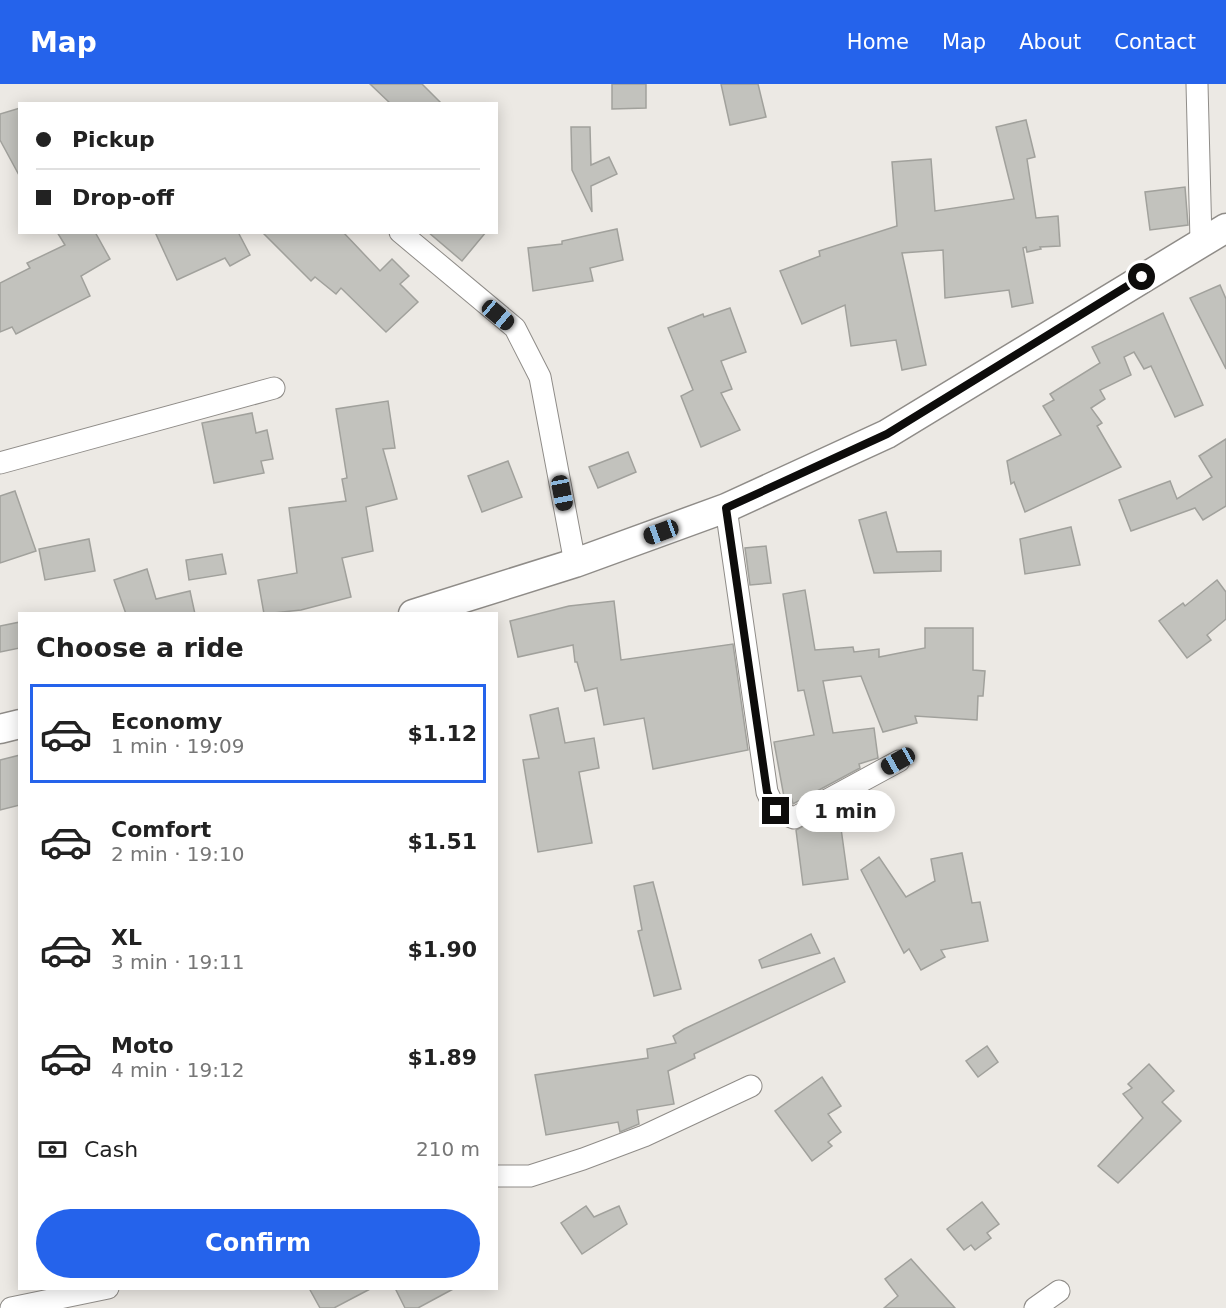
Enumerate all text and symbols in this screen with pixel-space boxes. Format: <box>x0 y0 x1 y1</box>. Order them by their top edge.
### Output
text: Map <box>30 26 97 59</box>
text: Home <box>847 30 909 54</box>
text: Map <box>942 30 986 54</box>
text: About <box>1019 30 1081 54</box>
text: Contact <box>1114 30 1196 54</box>
text: Pickup <box>72 127 155 152</box>
text: Drop-off <box>72 185 174 210</box>
route start <box>1128 263 1155 290</box>
car <box>478 297 518 333</box>
car <box>550 474 574 512</box>
car <box>641 517 681 547</box>
text: Choose a ride <box>36 632 244 663</box>
icon: car <box>39 707 93 761</box>
text: Economy <box>111 709 222 734</box>
text: $1.12 <box>407 721 477 746</box>
text: 1 min · 19:09 <box>111 734 245 758</box>
car <box>878 744 918 778</box>
callout: 1 min <box>797 790 896 832</box>
route end <box>762 797 789 824</box>
text: 1 min <box>814 799 877 823</box>
icon: car <box>39 815 93 869</box>
text: Comfort <box>111 817 211 842</box>
text: $1.51 <box>407 829 477 854</box>
text: 2 min · 19:10 <box>111 842 245 866</box>
icon: car <box>39 923 93 977</box>
text: XL <box>111 925 142 950</box>
text: $1.90 <box>407 937 477 962</box>
text: 3 min · 19:11 <box>111 950 245 974</box>
icon: car <box>39 1031 93 1085</box>
text: Moto <box>111 1033 174 1058</box>
text: $1.89 <box>407 1045 477 1070</box>
text: 4 min · 19:12 <box>111 1058 245 1082</box>
icon: cash <box>36 1133 69 1166</box>
text: Cash <box>84 1137 138 1162</box>
text: 210 m <box>416 1137 480 1161</box>
button: Confirm <box>36 1209 480 1278</box>

